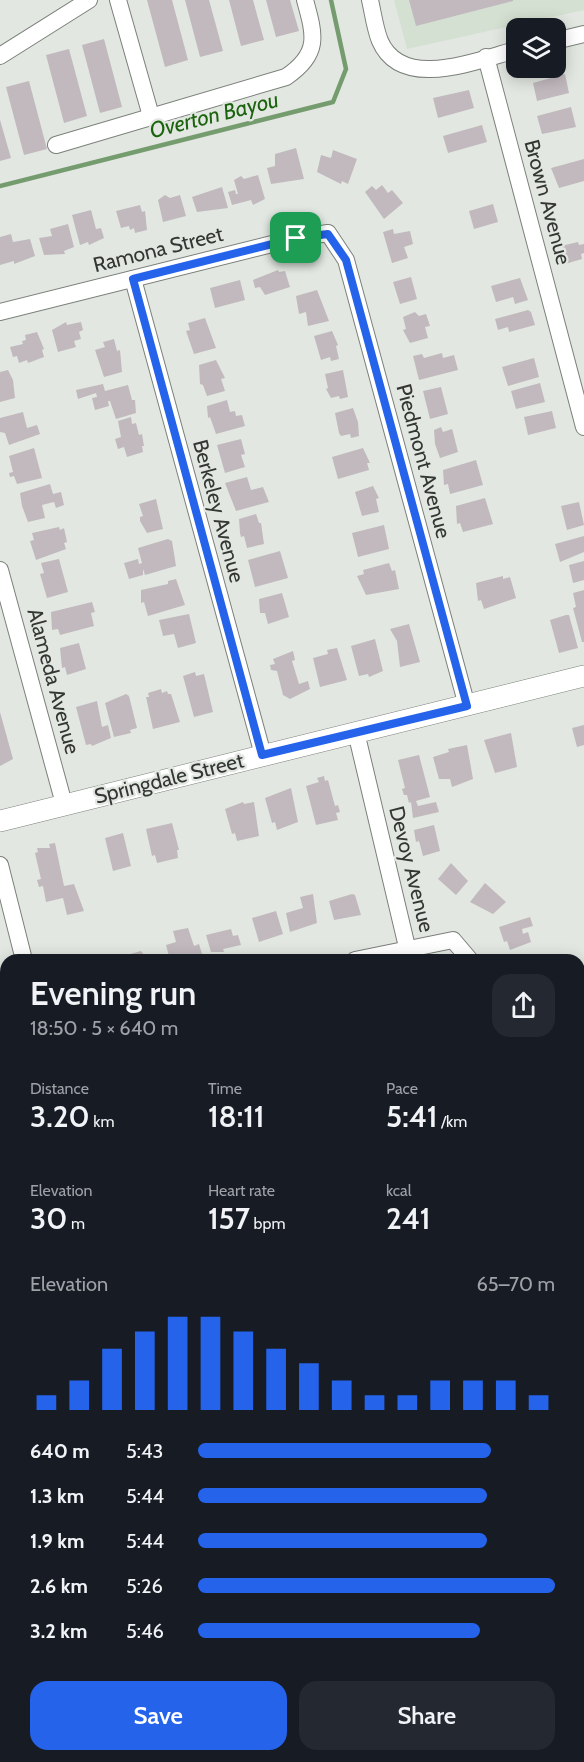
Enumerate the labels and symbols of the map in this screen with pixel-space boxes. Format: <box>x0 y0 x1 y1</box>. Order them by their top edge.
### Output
water label: Overton Bayou <box>147 86 281 144</box>
street label: Brown Avenue <box>519 137 577 268</box>
pin <box>270 212 321 263</box>
street label: Ramona Street <box>90 221 226 277</box>
street label: Piedmont Avenue <box>391 381 457 541</box>
street label: Berkeley Avenue <box>188 437 250 585</box>
street label: Alameda Avenue <box>23 605 86 757</box>
street label: Springdale Street <box>92 747 246 809</box>
street label: Devoy Avenue <box>384 803 440 935</box>

